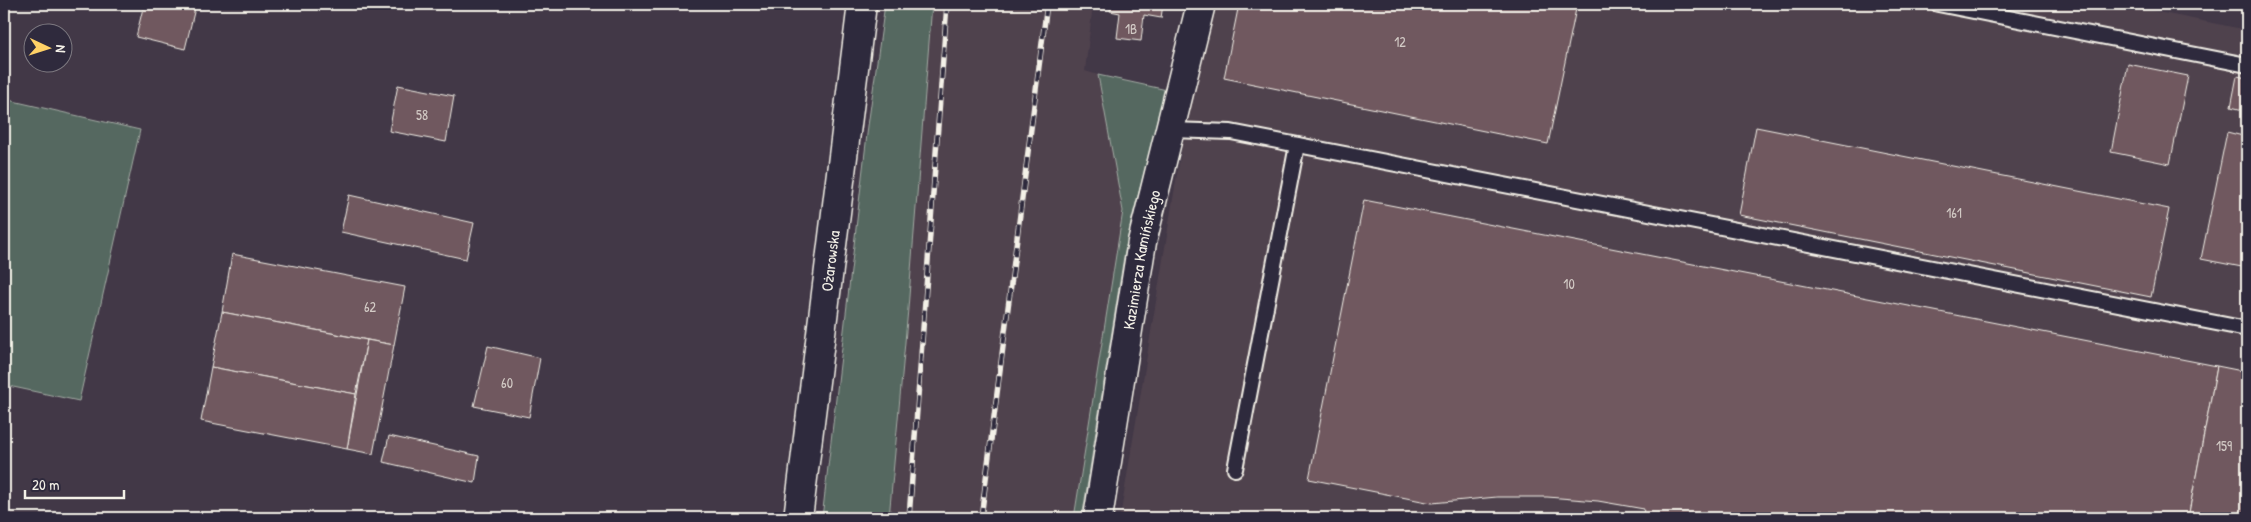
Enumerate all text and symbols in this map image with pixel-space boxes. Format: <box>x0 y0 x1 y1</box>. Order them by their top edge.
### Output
house number: 1B <box>1125 19 1137 38</box>
north arrow <box>22 22 72 72</box>
house number: 12 <box>1394 32 1406 51</box>
text: N <box>52 45 71 54</box>
house number: 58 <box>416 105 428 124</box>
street label: Kazimierza Kamińskiego <box>1117 187 1166 331</box>
house number: 161 <box>1946 203 1962 222</box>
street label: Ożarowska <box>815 229 845 293</box>
house number: 10 <box>1563 274 1575 293</box>
house number: 62 <box>364 297 377 316</box>
house number: 60 <box>501 373 513 392</box>
house number: 159 <box>2216 436 2232 455</box>
scale bar <box>25 467 124 499</box>
text: 20 m <box>32 474 59 495</box>

